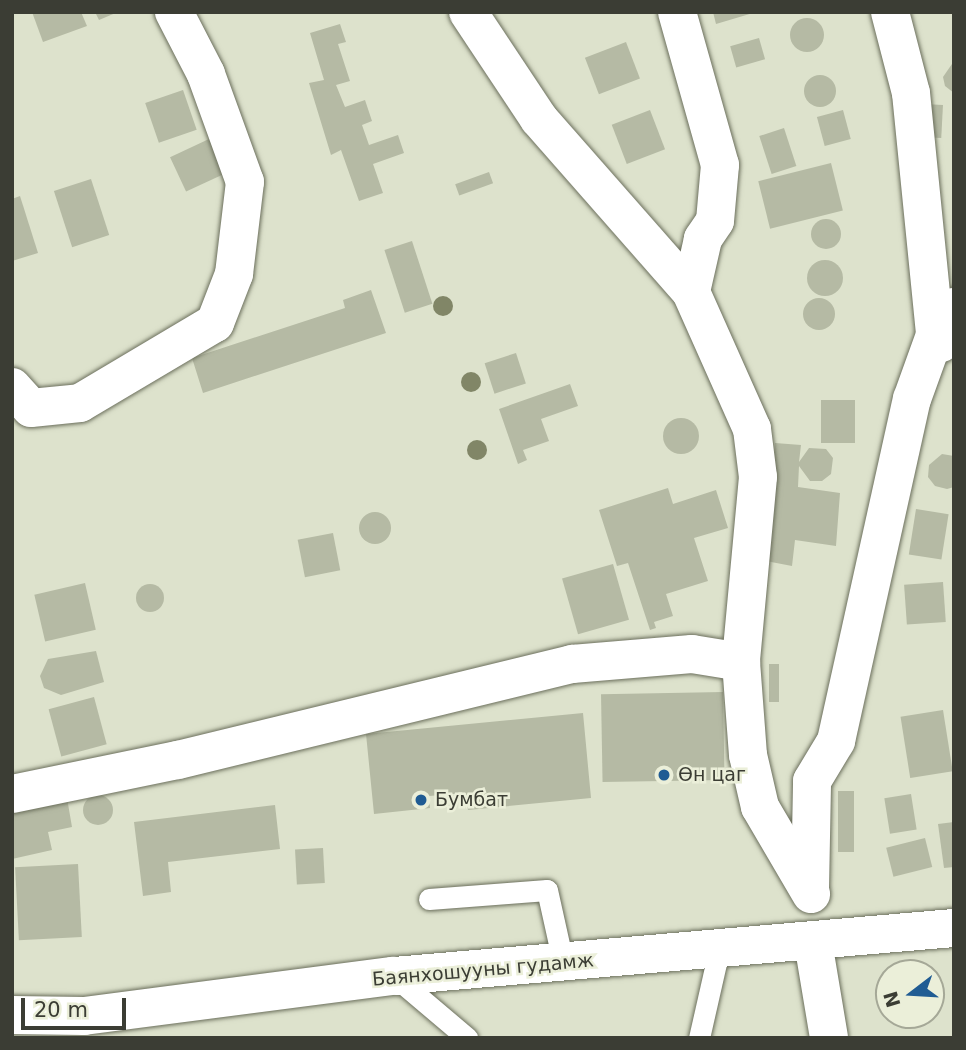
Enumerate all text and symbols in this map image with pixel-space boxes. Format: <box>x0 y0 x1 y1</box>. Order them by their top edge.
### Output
place label: Өн цаг <box>678 764 746 786</box>
marker: Өн цаг <box>656 767 672 783</box>
place label: Бумбат <box>435 789 508 811</box>
marker: Бумбат <box>413 792 429 808</box>
street label: Баянхошууны гудамж <box>371 949 595 991</box>
north arrow <box>875 959 945 1029</box>
scale bar <box>24 984 130 1028</box>
text: N <box>879 989 905 1010</box>
text: 20 m <box>34 998 88 1022</box>

